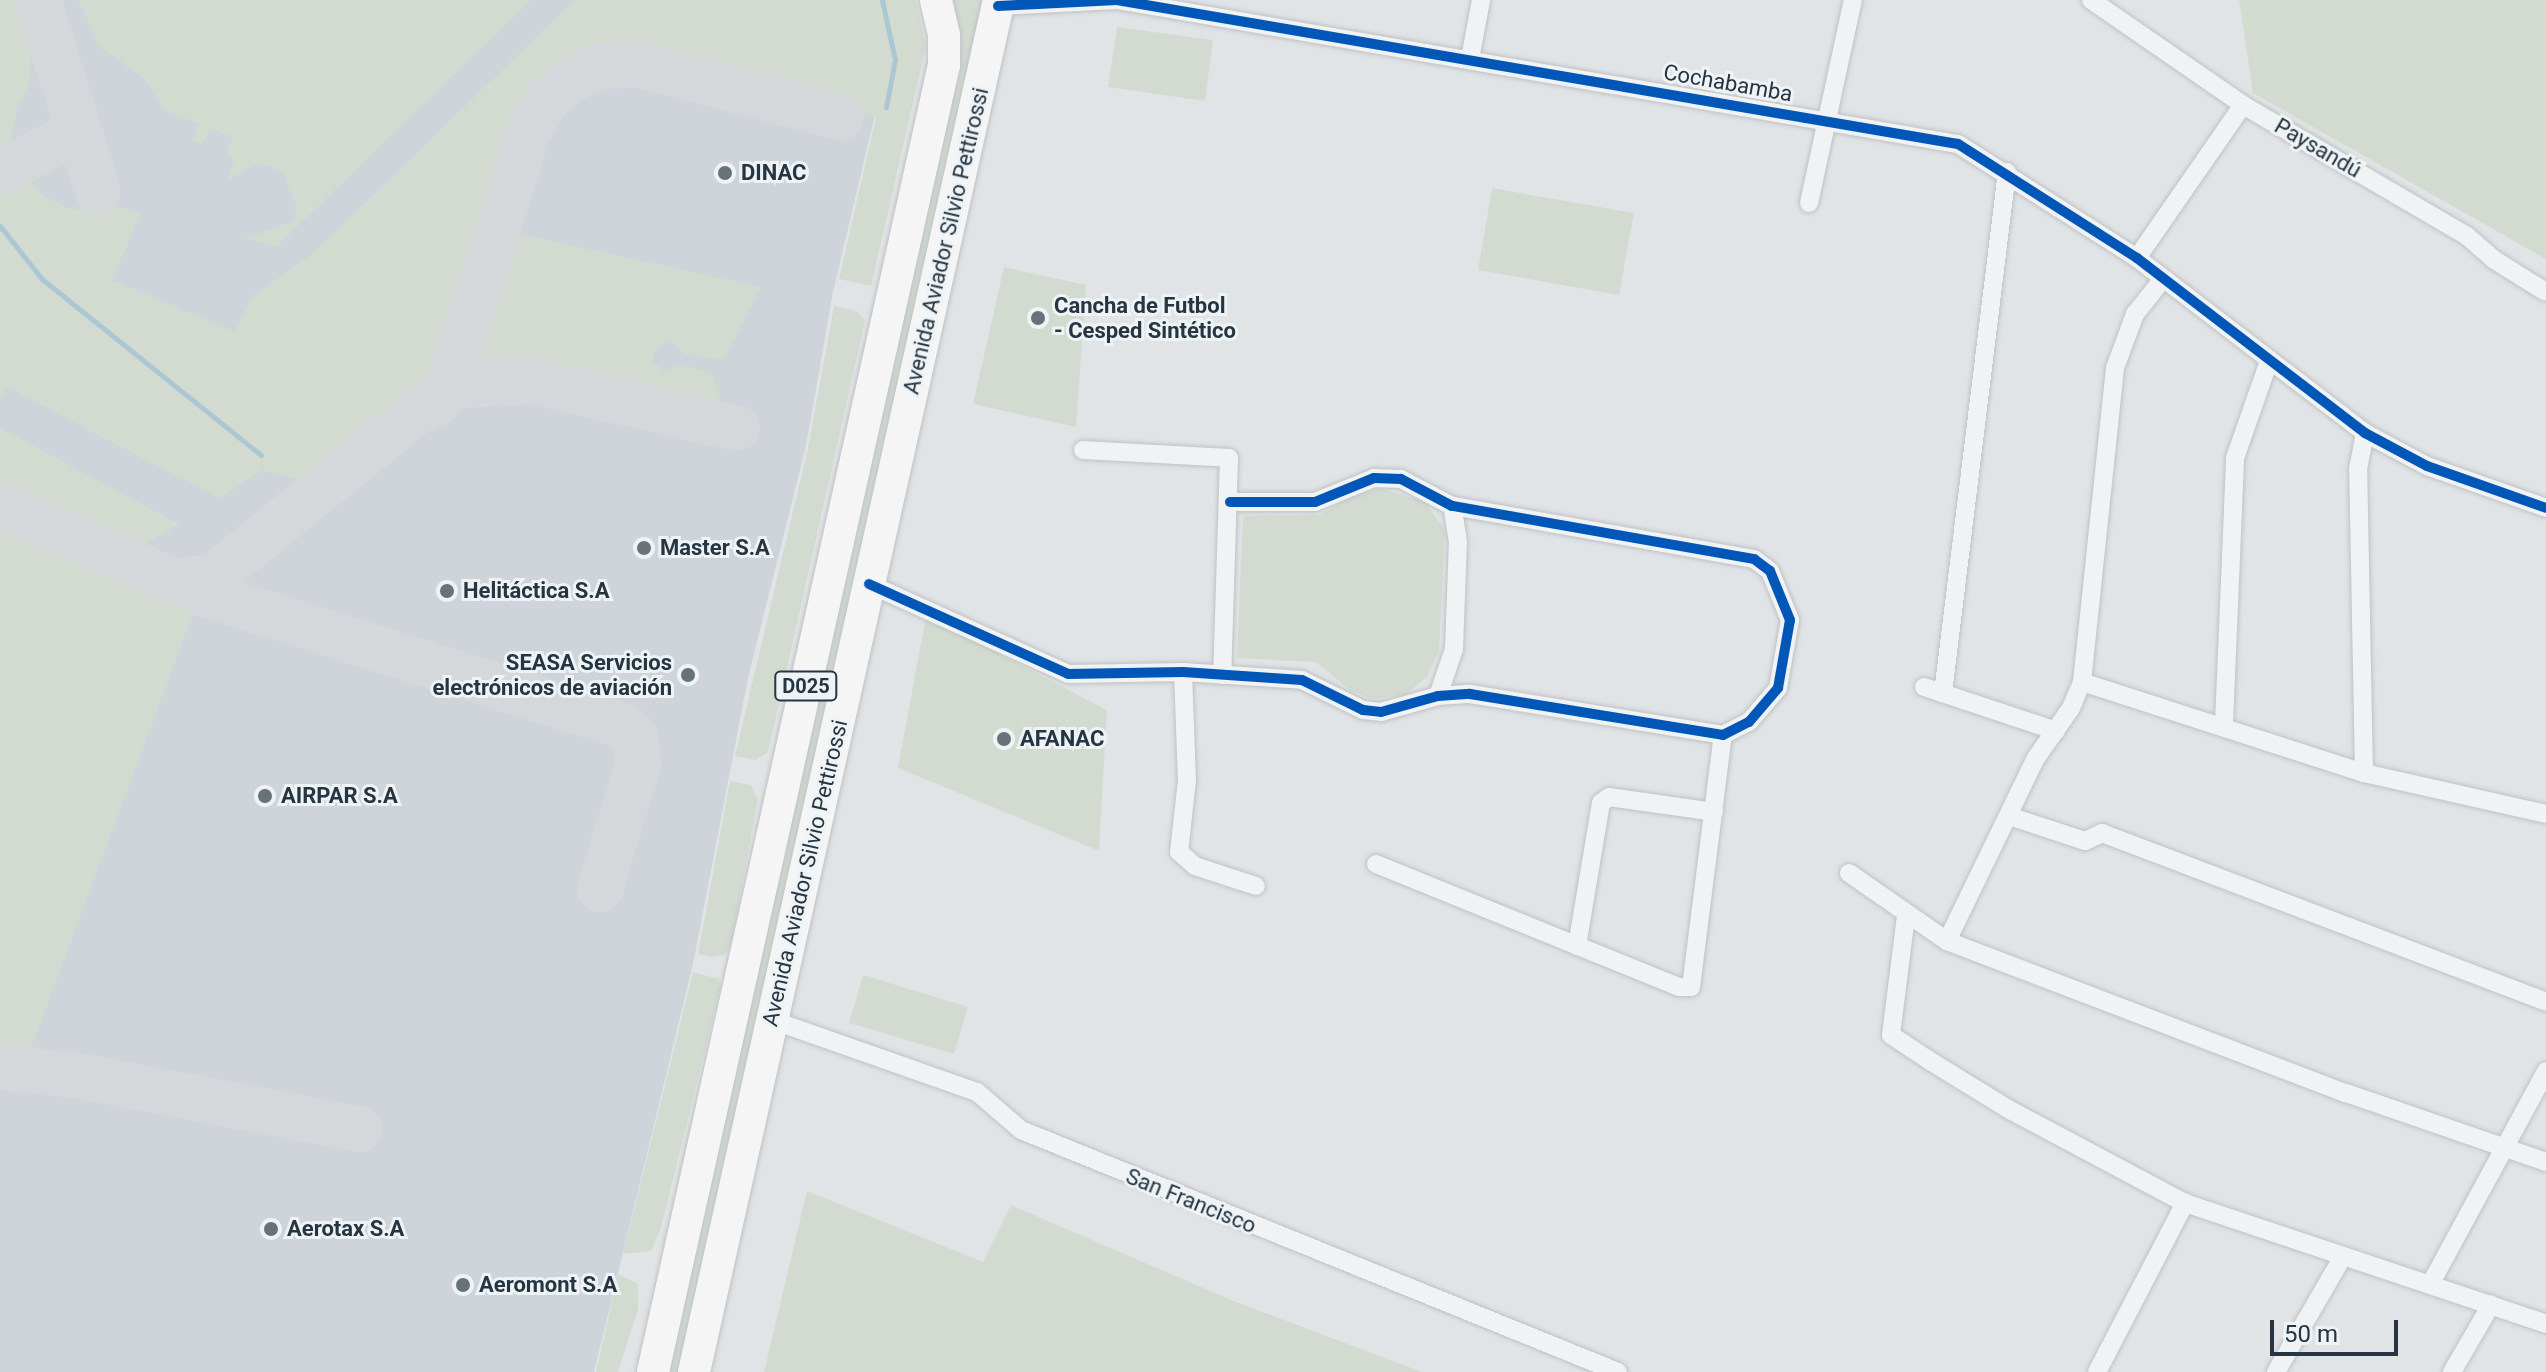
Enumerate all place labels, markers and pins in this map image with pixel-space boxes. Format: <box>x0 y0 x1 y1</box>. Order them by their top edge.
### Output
place label: DINAC <box>741 160 806 186</box>
marker: DINAC <box>716 164 734 182</box>
place label: Cancha de Futbol - Cesped Sintético <box>1054 292 1236 344</box>
marker: Cancha de Futbol - Cesped Sintético <box>1029 309 1047 327</box>
place label: Master S.A <box>660 535 770 561</box>
marker: Master S.A <box>635 539 653 557</box>
place label: Helitáctica S.A <box>463 578 609 604</box>
marker: Helitáctica S.A <box>438 582 456 600</box>
place label: SEASA Servicios electrónicos de aviación <box>432 649 672 700</box>
marker: SEASA Servicios electrónicos de aviación <box>679 666 697 684</box>
place label: AFANAC <box>1020 726 1104 752</box>
marker: AFANAC <box>995 730 1013 748</box>
place label: AIRPAR S.A <box>281 783 398 809</box>
marker: AIRPAR S.A <box>256 787 274 805</box>
place label: Aerotax S.A <box>287 1216 404 1242</box>
marker: Aerotax S.A <box>262 1220 280 1238</box>
place label: Aeromont S.A <box>479 1272 617 1298</box>
marker: Aeromont S.A <box>454 1276 472 1294</box>

